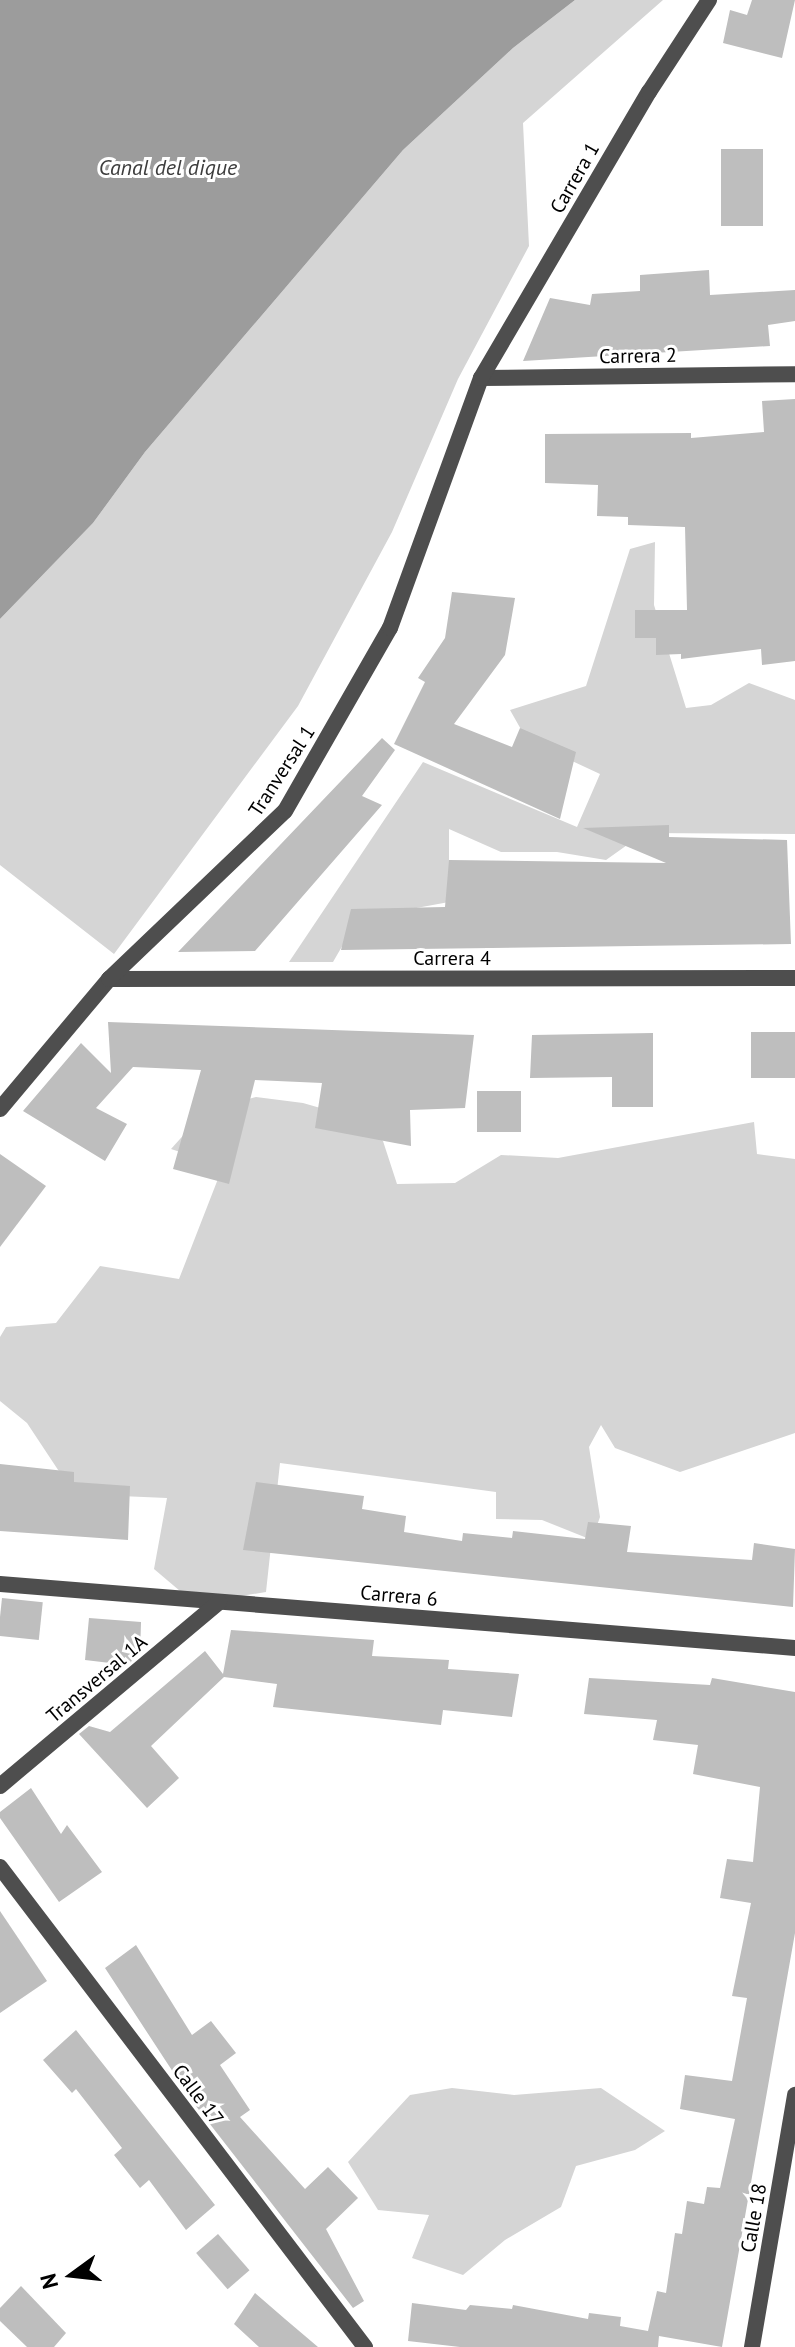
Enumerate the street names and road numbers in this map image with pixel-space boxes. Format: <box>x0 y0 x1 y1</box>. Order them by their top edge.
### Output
street label: Carrera 1 <box>545 138 605 218</box>
street label: Carrera 2 <box>599 343 677 369</box>
street label: Tranversal 1 <box>244 721 320 821</box>
street label: Carrera 4 <box>413 946 491 970</box>
street label: Carrera 6 <box>359 1581 439 1611</box>
street label: Transversal 1A <box>42 1630 152 1728</box>
street label: Calle 17 <box>167 2060 229 2130</box>
street label: Calle 18 <box>736 2181 772 2255</box>

